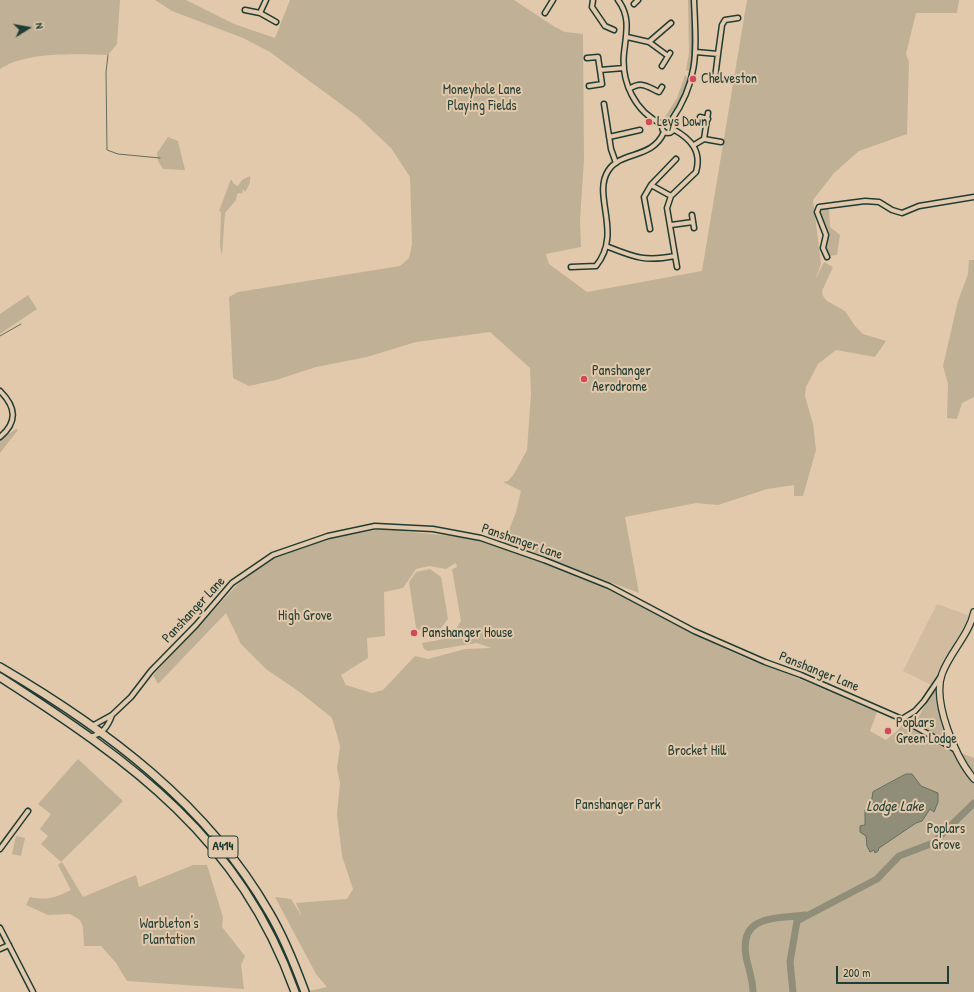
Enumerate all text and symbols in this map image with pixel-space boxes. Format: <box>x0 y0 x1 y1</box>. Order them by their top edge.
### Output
north arrow <box>8 8 48 48</box>
text: N <box>32 21 47 30</box>
place label: Chelveston <box>701 71 757 87</box>
marker: Chelveston <box>688 74 698 84</box>
park label: Moneyhole Lane Playing Fields <box>443 82 521 114</box>
place label: Leys Down <box>657 114 707 130</box>
marker: Leys Down <box>644 117 654 127</box>
place label: Panshanger Aerodrome <box>592 363 651 396</box>
marker: Panshanger Aerodrome <box>579 374 589 384</box>
street label: Panshanger Lane <box>479 520 565 564</box>
street label: Panshanger Lane <box>159 573 229 647</box>
park label: High Grove <box>278 608 332 624</box>
place label: Panshanger House <box>422 625 513 641</box>
marker: Panshanger House <box>409 628 419 638</box>
street label: Panshanger Lane <box>777 648 861 696</box>
place label: Poplars Green Lodge <box>896 715 957 748</box>
marker: Poplars Green Lodge <box>883 726 893 736</box>
park label: Brocket Hill <box>668 743 726 759</box>
park label: Panshanger Park <box>575 797 661 813</box>
water label: Lodge Lake <box>866 798 924 816</box>
park label: Poplars Grove <box>927 821 965 854</box>
road number: A414 <box>208 836 238 858</box>
park label: Warbleton's Plantation <box>139 916 199 948</box>
scale bar <box>838 958 951 984</box>
text: 200 m <box>843 964 870 981</box>

